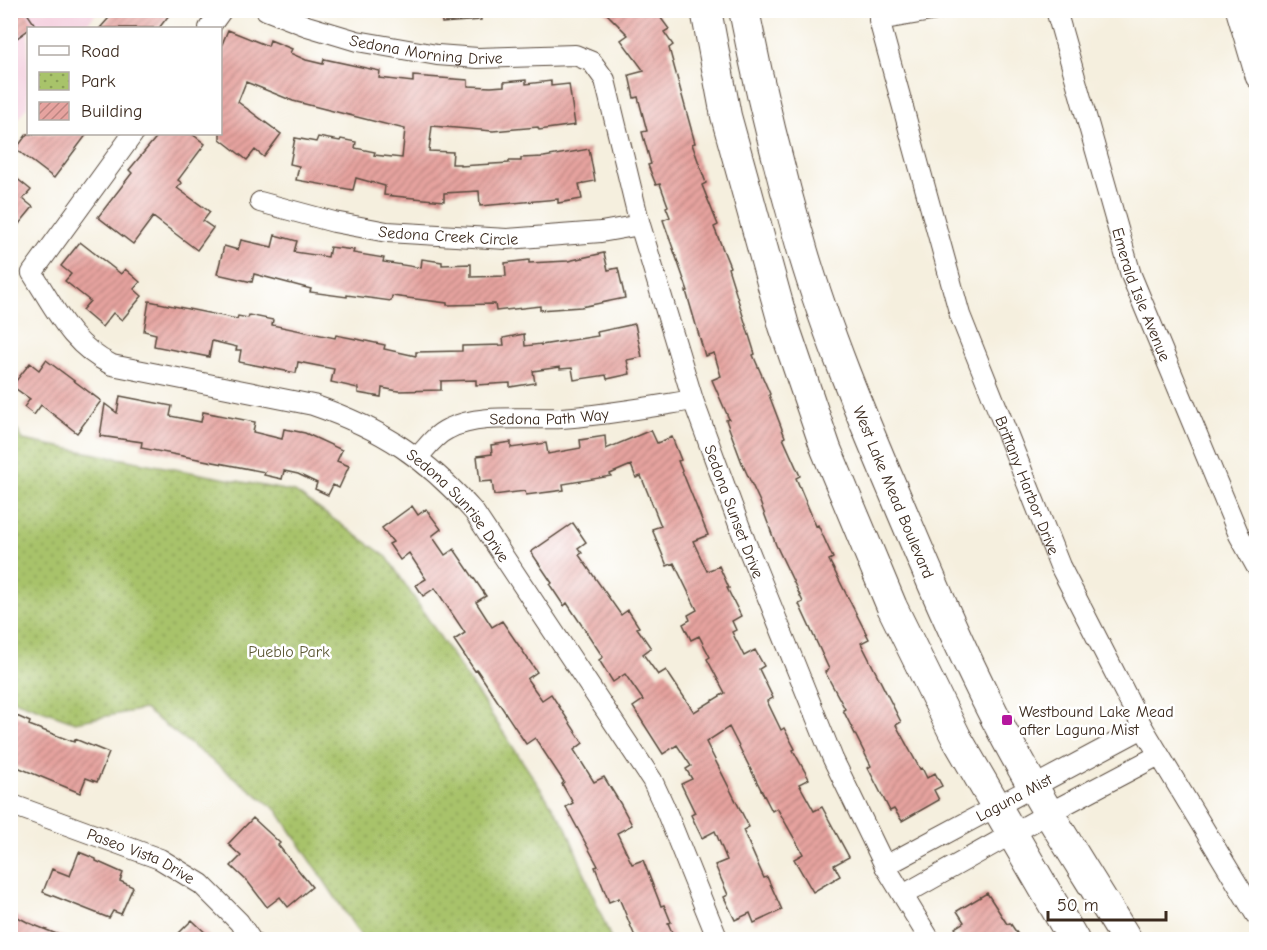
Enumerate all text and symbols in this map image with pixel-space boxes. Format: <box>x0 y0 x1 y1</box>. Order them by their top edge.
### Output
legend <box>27 27 222 135</box>
street label: Sedona Morning Drive <box>347 31 503 68</box>
text: Road <box>81 41 120 62</box>
text: Park <box>81 71 116 92</box>
text: Building <box>81 101 143 122</box>
street label: Sedona Creek Circle <box>377 223 519 249</box>
street label: Emerald Isle Avenue <box>1108 226 1174 364</box>
street label: West Lake Mead Boulevard <box>849 404 937 581</box>
street label: Sedona Path Way <box>489 405 611 429</box>
street label: Brittany Harbor Drive <box>991 414 1063 558</box>
street label: Sedona Sunset Drive <box>700 442 767 581</box>
street label: Sedona Sunrise Drive <box>403 446 513 566</box>
park label: Pueblo Park <box>248 643 330 661</box>
place label: Westbound Lake Mead after Laguna Mist <box>1019 703 1174 739</box>
marker: Westbound Lake Mead after Laguna Mist <box>1000 713 1014 727</box>
street label: Laguna Mist <box>973 770 1056 826</box>
street label: Paseo Vista Drive <box>84 825 198 888</box>
scale bar <box>1048 884 1166 922</box>
text: 50 m <box>1057 895 1099 916</box>

